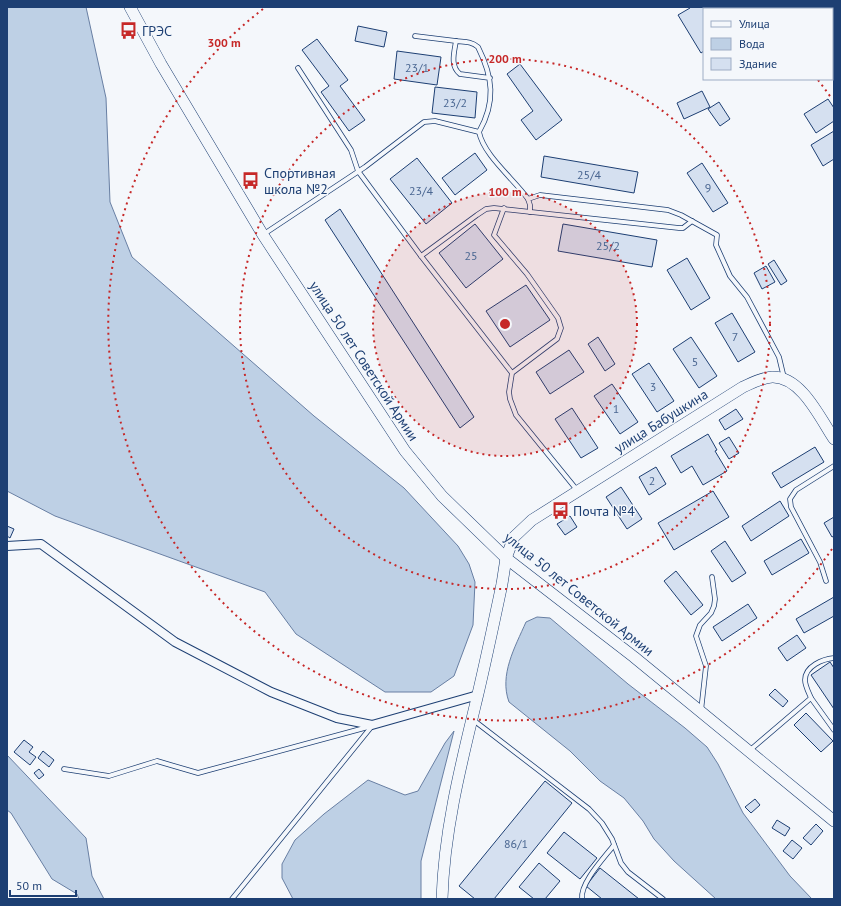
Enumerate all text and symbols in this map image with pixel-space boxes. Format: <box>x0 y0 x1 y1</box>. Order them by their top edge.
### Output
legend <box>703 8 833 80</box>
text: Улица <box>739 16 770 31</box>
bus stop icon: ГРЭС <box>119 21 139 41</box>
place label: ГРЭС <box>142 22 172 40</box>
text: 300 m <box>207 35 241 50</box>
text: Вода <box>739 36 765 51</box>
text: 200 m <box>488 51 522 66</box>
text: Здание <box>739 56 777 71</box>
house number: 23/1 <box>405 60 429 75</box>
house number: 23/2 <box>443 95 467 110</box>
place label: Спортивная школа №2 <box>264 164 336 198</box>
house number: 25/4 <box>577 167 601 182</box>
bus stop icon: Спортивная школа №2 <box>241 171 261 191</box>
house number: 9 <box>705 180 711 195</box>
house number: 23/4 <box>409 183 433 198</box>
text: 100 m <box>488 184 522 199</box>
house number: 25/2 <box>596 238 620 253</box>
house number: 25 <box>464 248 478 263</box>
street label: улица 50 лет Советской Армии <box>305 278 423 444</box>
centre of rings <box>498 317 512 331</box>
house number: 7 <box>732 329 738 344</box>
house number: 5 <box>692 354 698 369</box>
house number: 3 <box>650 379 656 394</box>
street label: улица Бабушкина <box>611 385 711 457</box>
house number: 1 <box>613 401 619 416</box>
house number: 2 <box>649 473 655 488</box>
bus stop icon: Почта №4 <box>550 501 570 521</box>
place label: Почта №4 <box>573 502 635 520</box>
street label: улица 50 лет Советской Армии <box>501 528 657 660</box>
house number: 86/1 <box>504 836 528 851</box>
scale bar <box>10 872 76 898</box>
text: 50 m <box>16 878 42 893</box>

